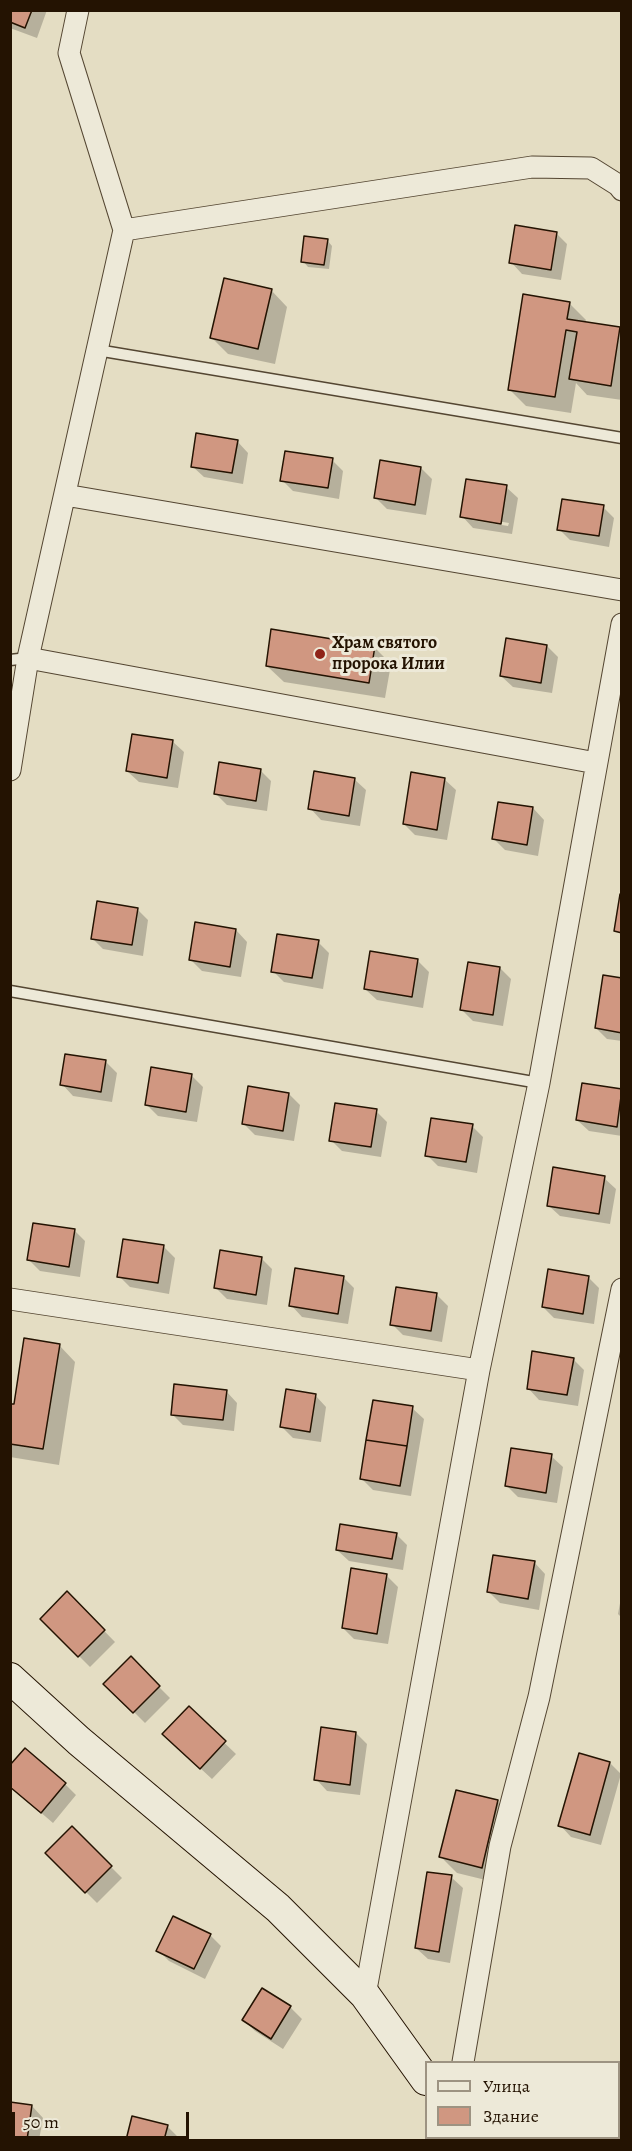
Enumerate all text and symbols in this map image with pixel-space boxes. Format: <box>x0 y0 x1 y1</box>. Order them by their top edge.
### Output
place label: Храм святого пророка Илии <box>332 633 445 676</box>
marker: Храм святого пророка Илии <box>313 647 327 661</box>
legend <box>425 2061 620 2139</box>
text: Улица <box>483 2074 530 2098</box>
scale bar <box>15 2100 192 2138</box>
text: Здание <box>483 2104 539 2128</box>
text: 50 m <box>23 2110 59 2134</box>

